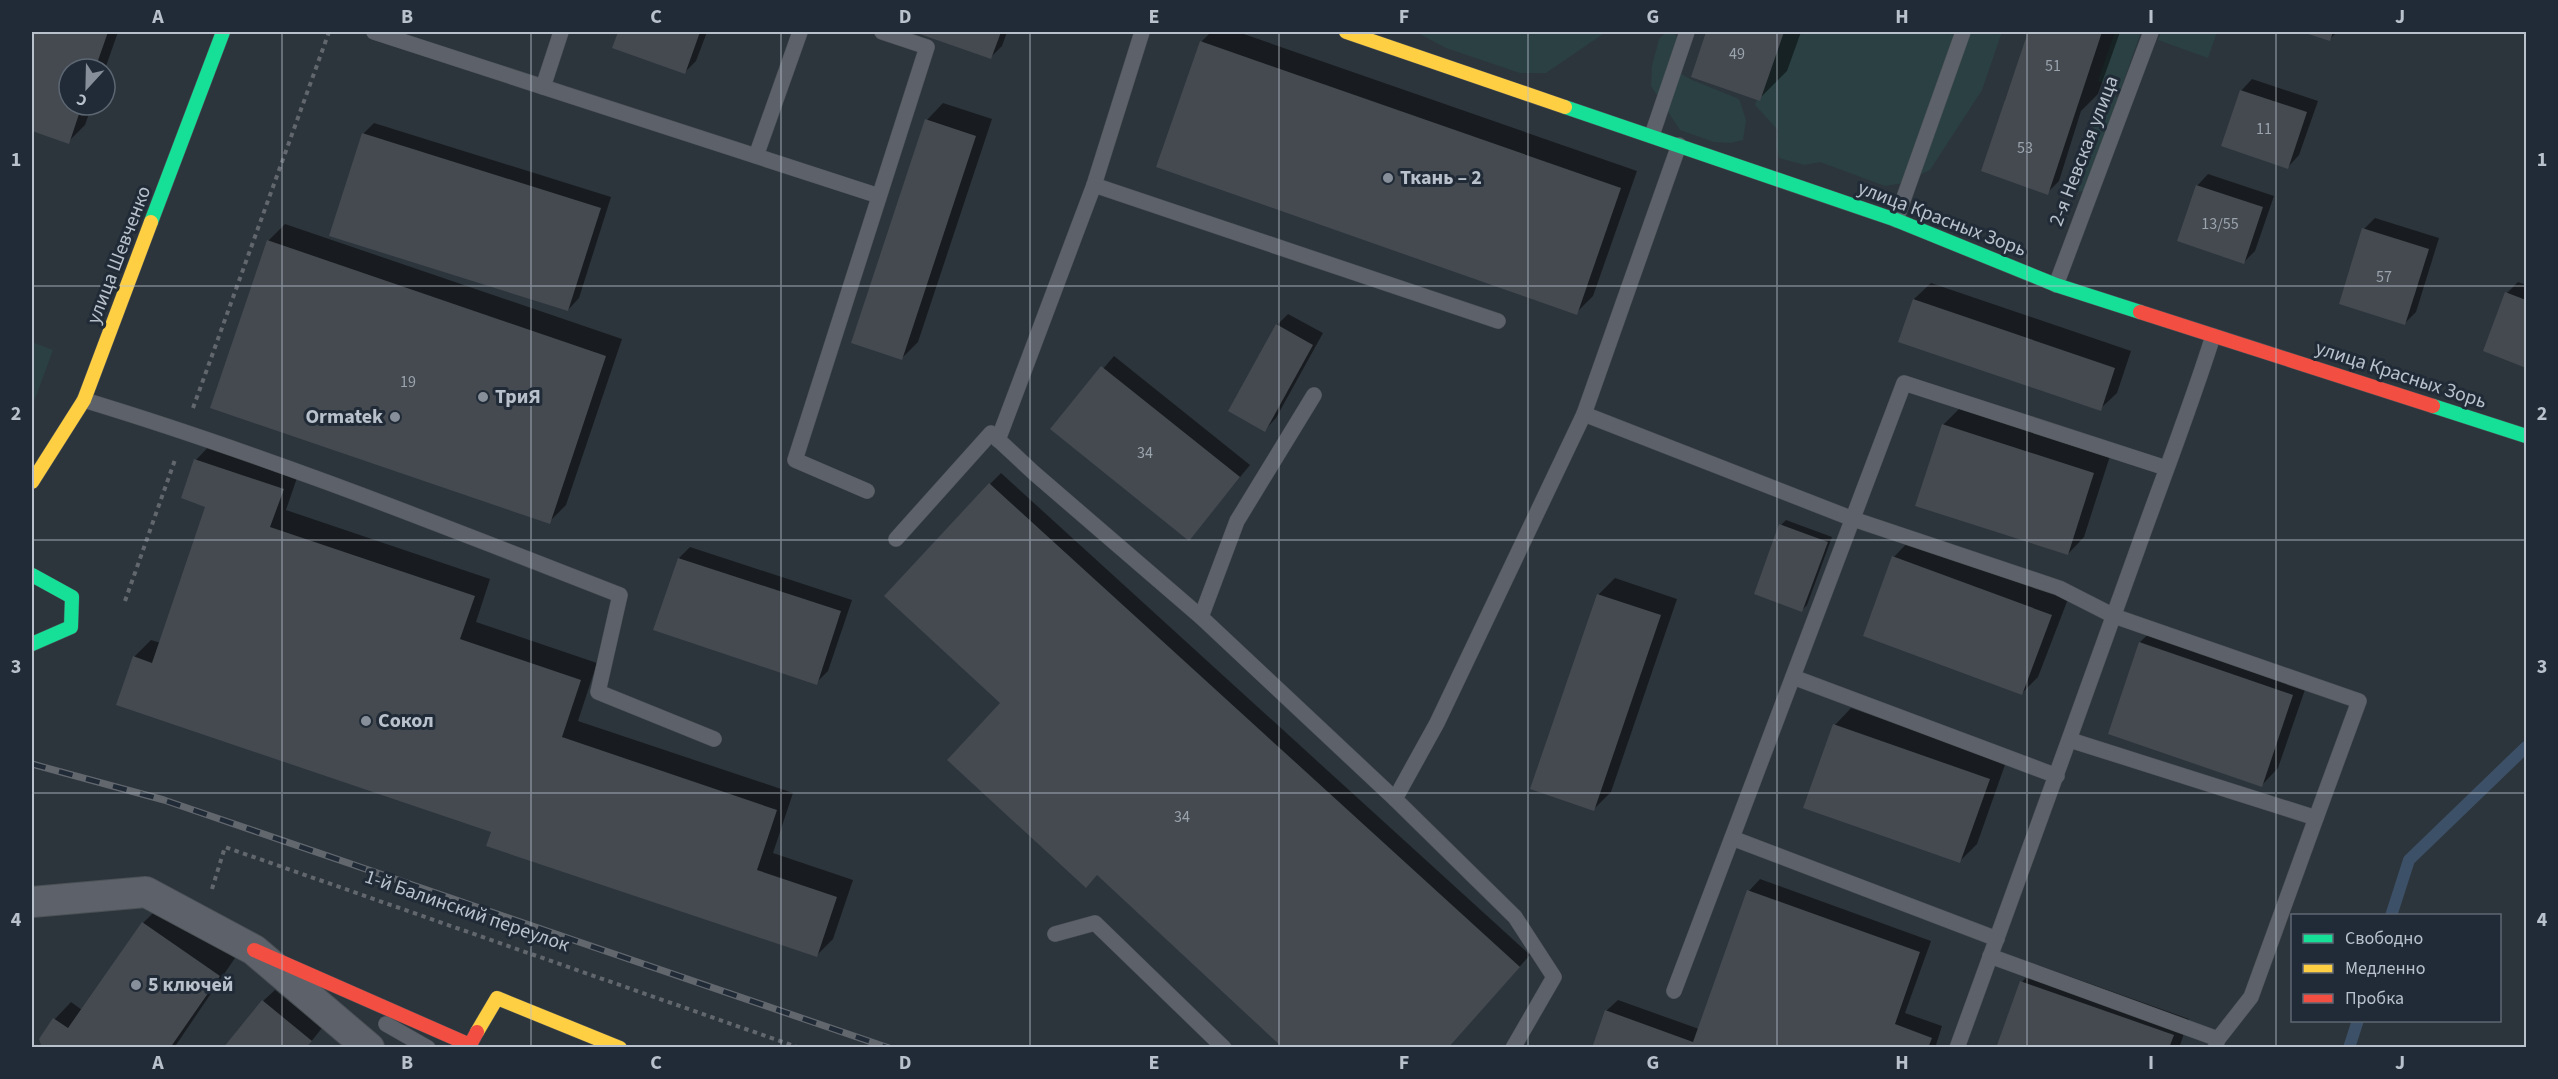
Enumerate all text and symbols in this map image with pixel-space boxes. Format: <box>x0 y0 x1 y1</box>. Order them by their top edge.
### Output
text: A <box>151 3 164 31</box>
text: B <box>401 3 413 31</box>
text: C <box>650 3 662 31</box>
text: D <box>899 3 911 31</box>
text: E <box>1149 3 1159 31</box>
text: F <box>1399 3 1409 31</box>
text: G <box>1647 3 1659 31</box>
text: H <box>1895 3 1909 31</box>
text: I <box>2148 3 2154 31</box>
text: J <box>2395 3 2405 31</box>
house number: 49 <box>1729 43 1745 65</box>
house number: 51 <box>2045 55 2061 77</box>
north arrow <box>57 57 117 117</box>
street label: 2-я Невская улица <box>2042 72 2126 230</box>
text: С <box>73 88 90 112</box>
house number: 11 <box>2256 118 2272 140</box>
house number: 53 <box>2017 137 2033 159</box>
text: 1 <box>11 146 21 174</box>
text: 1 <box>2537 146 2547 174</box>
place label: Ткань – 2 <box>1400 164 1482 192</box>
marker: Ткань – 2 <box>1381 171 1395 185</box>
street label: улица Красных Зорь <box>1854 174 2030 264</box>
street label: улица Шевченко <box>80 182 158 328</box>
house number: 13/55 <box>2201 213 2239 235</box>
house number: 57 <box>2376 266 2392 288</box>
street label: улица Красных Зорь <box>2312 334 2490 416</box>
house number: 19 <box>400 371 416 393</box>
place label: ТриЯ <box>495 383 541 411</box>
marker: ТриЯ <box>476 390 490 404</box>
text: 2 <box>11 400 21 428</box>
text: 2 <box>2537 400 2547 428</box>
place label: Ormatek <box>305 403 383 431</box>
marker: Ormatek <box>388 410 402 424</box>
house number: 34 <box>1137 442 1153 464</box>
text: 3 <box>11 653 21 681</box>
text: 3 <box>2537 653 2547 681</box>
place label: Сокол <box>378 707 434 735</box>
marker: Сокол <box>359 714 373 728</box>
house number: 34 <box>1174 806 1190 828</box>
street label: 1-й Балинский переулок <box>361 863 573 959</box>
text: 4 <box>11 906 22 934</box>
text: 4 <box>2537 906 2548 934</box>
legend <box>2291 914 2501 1022</box>
text: Свободно <box>2345 926 2423 951</box>
text: Медленно <box>2345 956 2425 981</box>
place label: 5 ключей <box>148 971 234 999</box>
marker: 5 ключей <box>129 978 143 992</box>
text: Пробка <box>2345 986 2404 1011</box>
text: A <box>151 1049 164 1077</box>
text: B <box>401 1049 413 1077</box>
text: C <box>650 1049 662 1077</box>
text: D <box>899 1049 911 1077</box>
text: E <box>1149 1049 1159 1077</box>
text: F <box>1399 1049 1409 1077</box>
text: G <box>1647 1049 1659 1077</box>
text: H <box>1895 1049 1909 1077</box>
text: I <box>2148 1049 2154 1077</box>
text: J <box>2395 1049 2405 1077</box>

